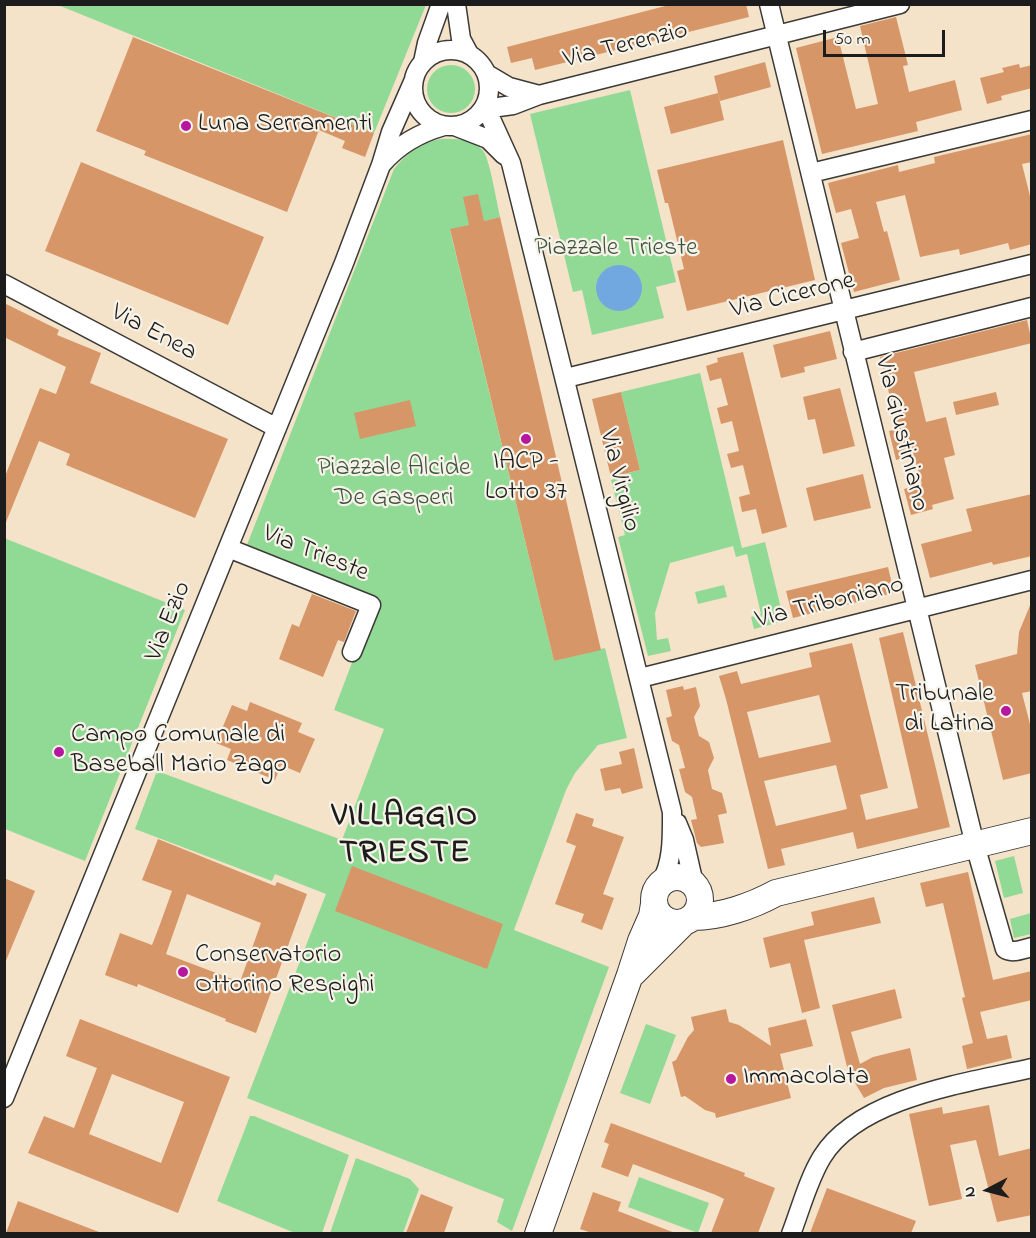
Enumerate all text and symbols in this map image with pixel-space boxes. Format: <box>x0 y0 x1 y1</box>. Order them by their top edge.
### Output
street label: Via Terenzio <box>561 17 691 77</box>
scale bar <box>826 18 948 56</box>
text: 50 m <box>834 27 871 53</box>
place label: Luna Serramenti <box>198 110 372 142</box>
marker: Luna Serramenti <box>179 119 193 133</box>
park label: Piazzale Trieste <box>534 234 698 266</box>
street label: Via Cicerone <box>728 267 858 327</box>
street label: Via Enea <box>105 298 201 370</box>
street label: Via Giustiniano <box>866 353 934 515</box>
street label: Via Virgilio <box>590 427 646 535</box>
marker: IACP - Lotto 37 <box>519 432 533 446</box>
place label: IACP - Lotto 37 <box>485 448 567 509</box>
park label: Piazzale Alcide De Gasperi <box>317 454 471 516</box>
street label: Via Trieste <box>257 520 373 590</box>
street label: Via Triboniano <box>753 571 907 637</box>
street label: Via Ezio <box>140 577 200 667</box>
place label: Tribunale di Latina <box>895 680 994 742</box>
marker: Tribunale di Latina <box>999 704 1013 718</box>
place label: Campo Comunale di Baseball Mario Zago <box>71 721 287 782</box>
marker: Campo Comunale di Baseball Mario Zago <box>52 745 66 759</box>
district label: VILLAGGIO TRIESTE <box>331 800 479 875</box>
place label: Conservatorio Ottorino Respighi <box>195 941 374 1002</box>
marker: Conservatorio Ottorino Respighi <box>176 965 190 979</box>
place label: Immacolata <box>743 1063 869 1095</box>
marker: Immacolata <box>724 1072 738 1086</box>
north arrow <box>958 1160 1018 1220</box>
text: N <box>958 1185 983 1199</box>

